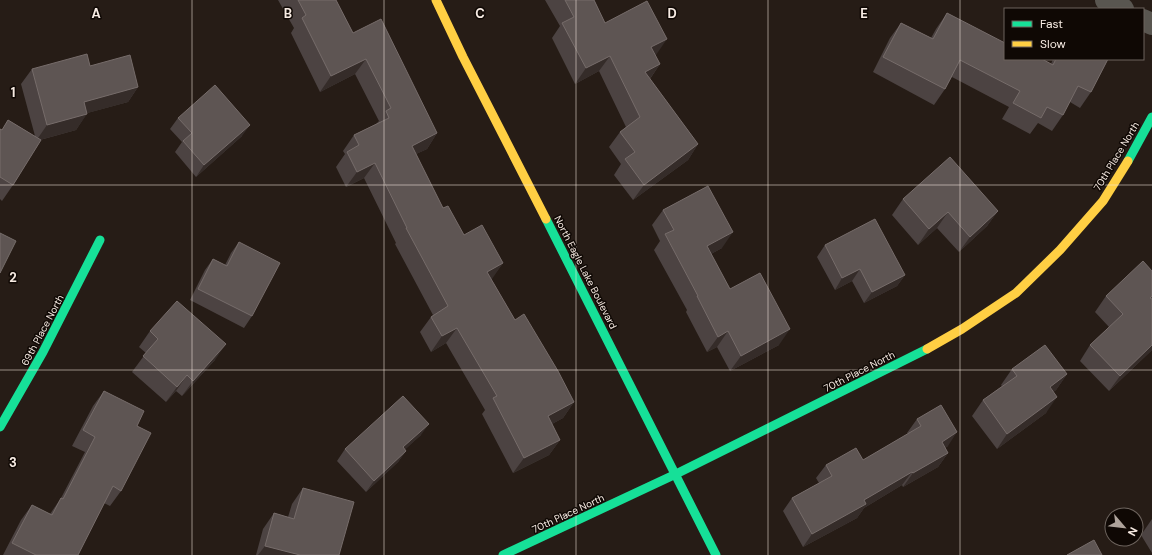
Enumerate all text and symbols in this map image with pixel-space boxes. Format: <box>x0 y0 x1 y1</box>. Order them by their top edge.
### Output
text: A <box>91 5 101 22</box>
text: B <box>284 5 292 22</box>
text: C <box>475 5 485 22</box>
text: D <box>667 5 677 22</box>
text: E <box>860 5 868 22</box>
legend <box>1004 8 1144 60</box>
text: Fast <box>1040 16 1063 32</box>
text: Slow <box>1040 36 1066 52</box>
text: 1 <box>11 84 15 101</box>
street label: 70th Place North <box>1091 119 1142 193</box>
street label: North Eagle Lake Boulevard <box>551 213 620 331</box>
text: 2 <box>9 269 17 286</box>
street label: 69th Place North <box>18 292 67 368</box>
street label: 70th Place North <box>821 348 897 395</box>
text: 3 <box>9 454 17 471</box>
street label: 70th Place North <box>530 491 607 536</box>
north arrow <box>1104 507 1144 547</box>
text: N <box>1125 525 1141 539</box>

